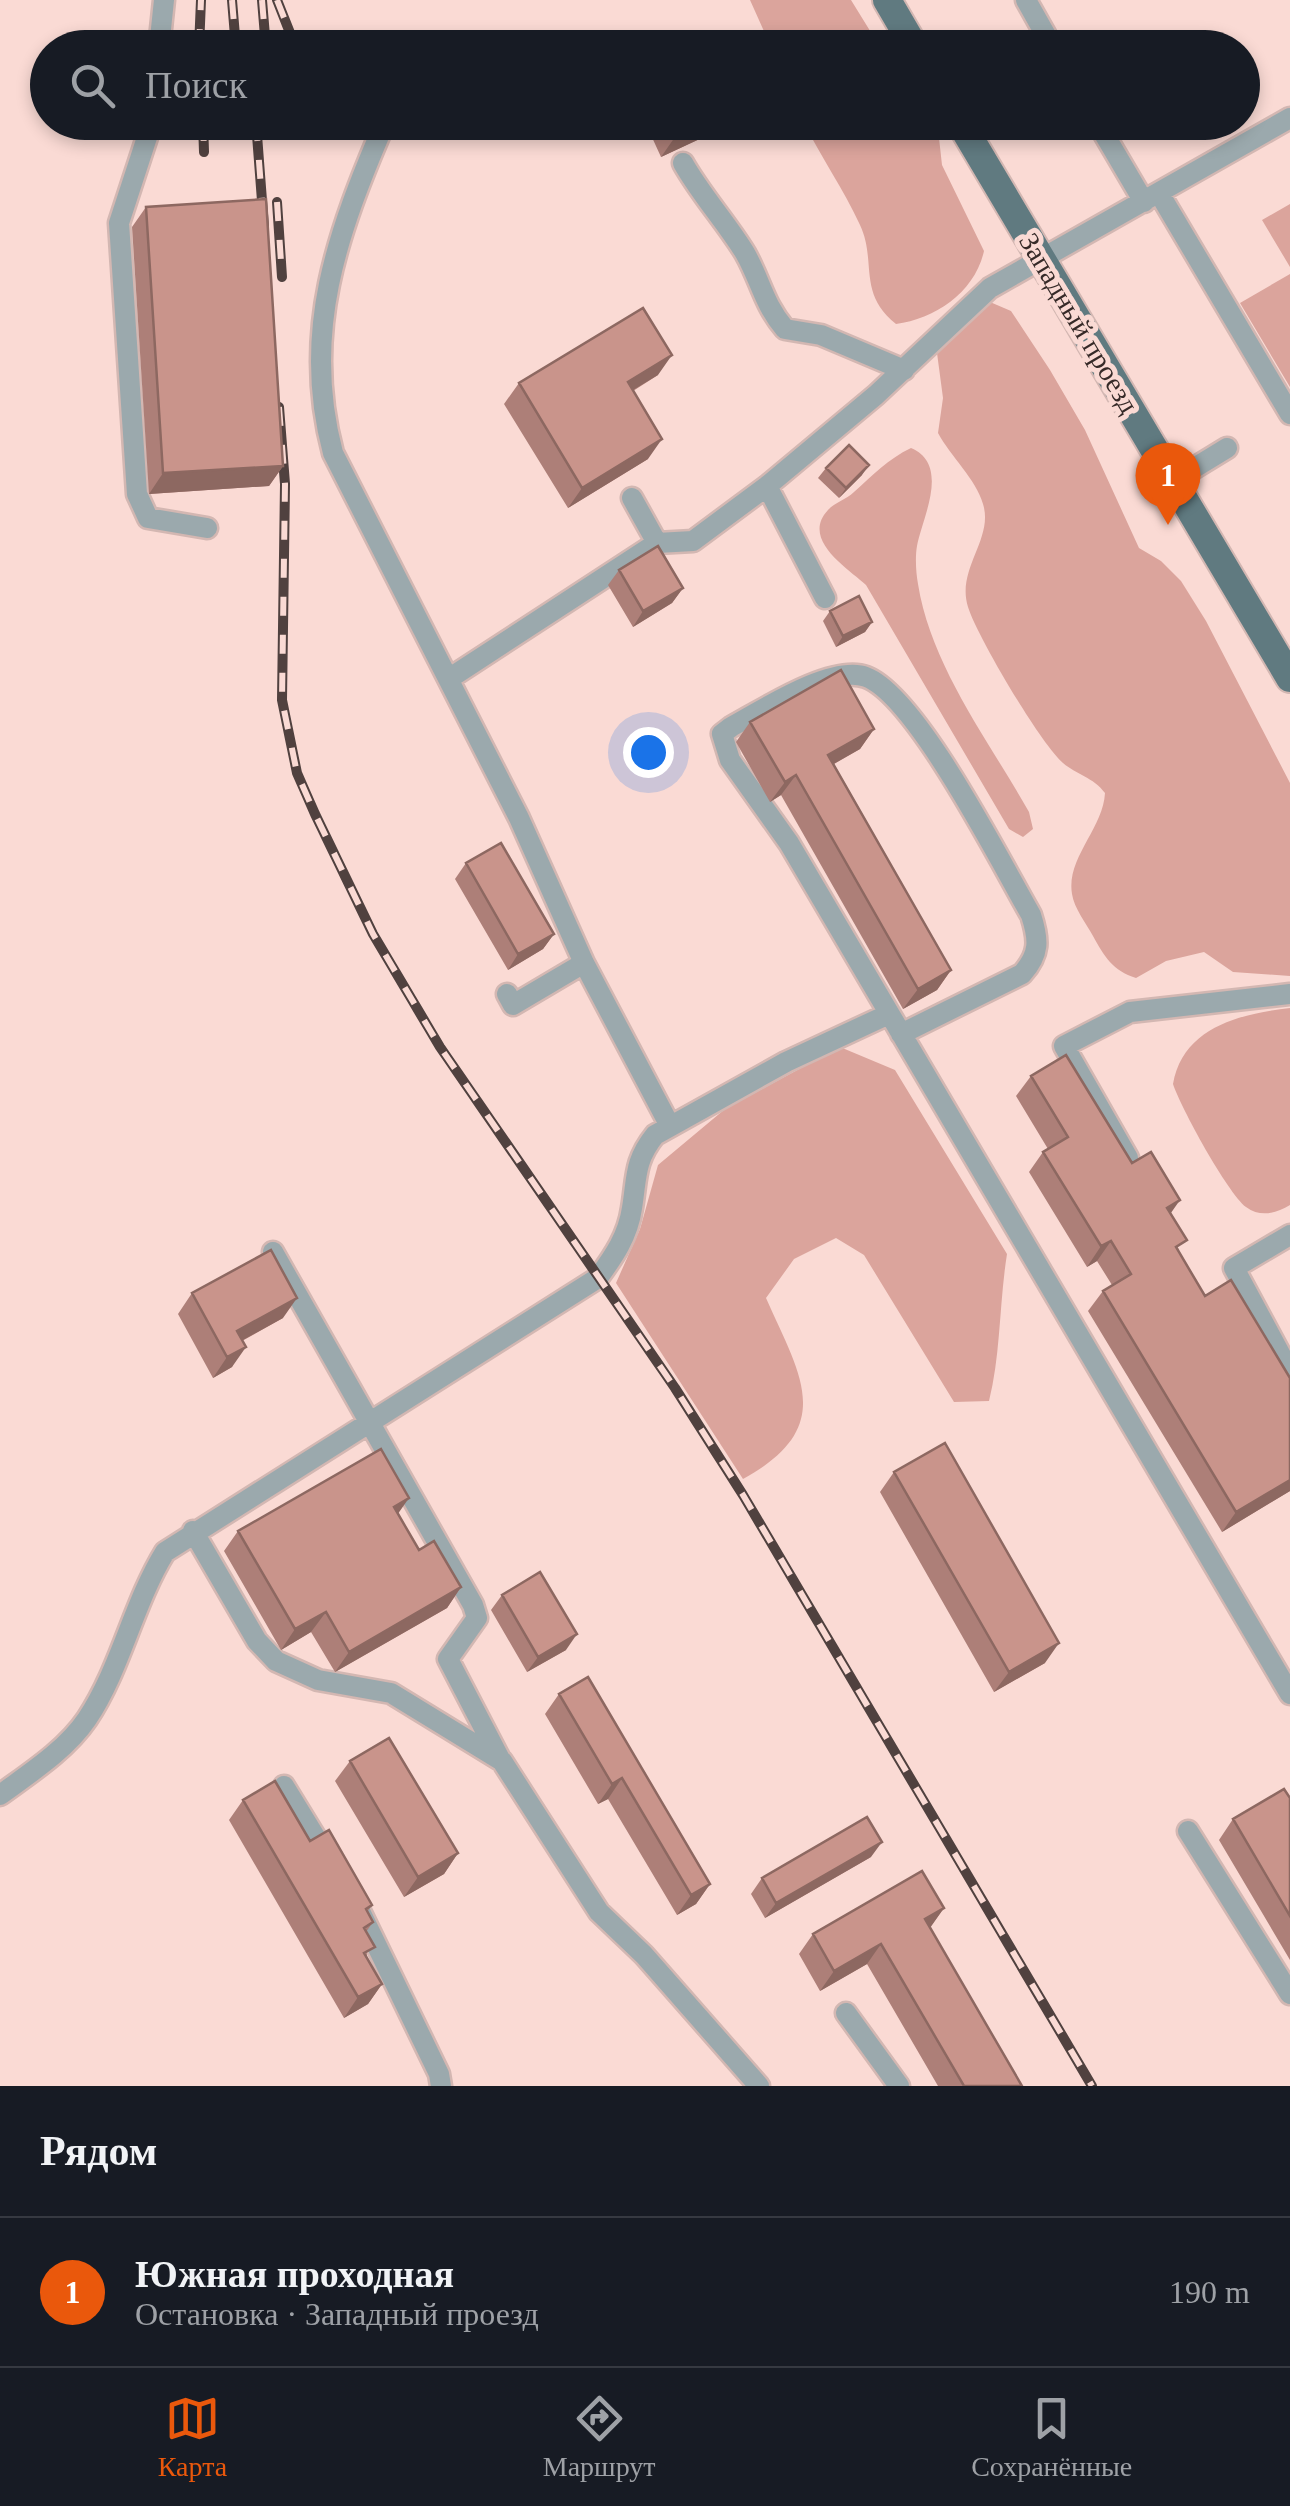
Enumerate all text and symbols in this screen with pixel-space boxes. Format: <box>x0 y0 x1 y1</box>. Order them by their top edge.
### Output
search box <box>30 30 1260 140</box>
icon: search <box>65 58 120 113</box>
text: Поиск <box>145 64 247 106</box>
street label: Западный проезд <box>1013 227 1145 419</box>
pin: 1 <box>1136 442 1200 525</box>
your location <box>623 727 674 778</box>
text: Рядом <box>40 2128 157 2174</box>
text: Южная проходная <box>135 2253 454 2295</box>
text: 1 <box>65 2274 81 2310</box>
text: 190 m <box>1169 2274 1250 2310</box>
text: Остановка · Западный проезд <box>135 2296 539 2332</box>
tab: Карта <box>158 2391 227 2483</box>
tab: Маршрут <box>543 2391 656 2483</box>
tab: Сохранённые <box>971 2391 1132 2483</box>

